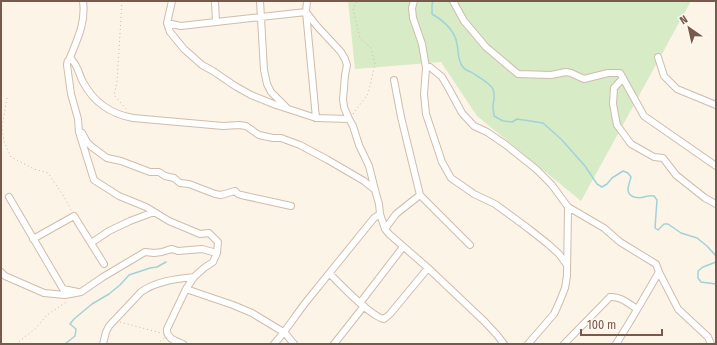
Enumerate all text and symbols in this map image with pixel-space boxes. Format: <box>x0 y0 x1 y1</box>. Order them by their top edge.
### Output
north arrow <box>669 8 709 48</box>
text: N <box>677 13 690 27</box>
scale bar <box>581 311 662 337</box>
text: 100 m <box>587 318 616 332</box>

